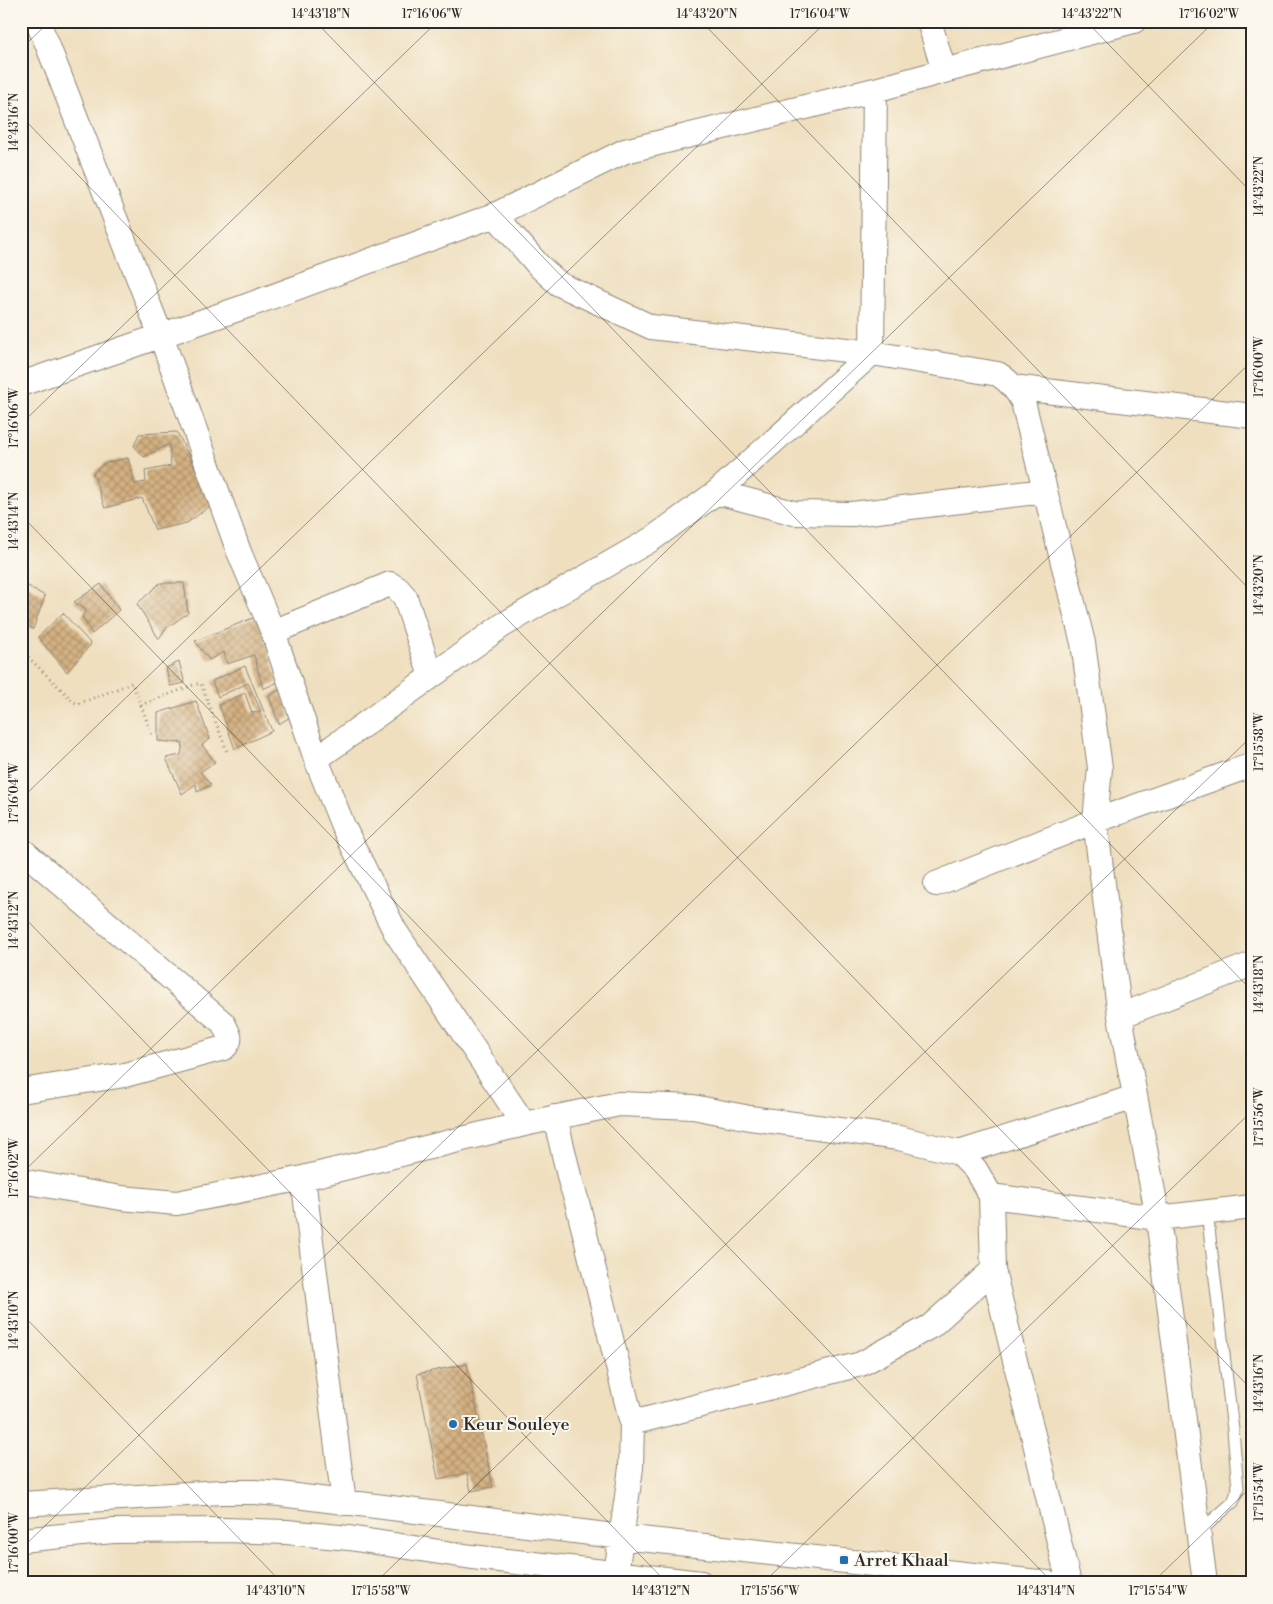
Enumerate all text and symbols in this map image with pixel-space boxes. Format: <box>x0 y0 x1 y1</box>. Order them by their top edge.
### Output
text: 14°43'18"N <box>292 7 350 22</box>
text: 17°16'06"W <box>402 7 463 22</box>
text: 14°43'20"N <box>676 7 738 22</box>
text: 17°16'04"W <box>790 7 851 22</box>
text: 14°43'22"N <box>1062 7 1122 22</box>
text: 17°16'02"W <box>1179 7 1240 22</box>
text: 14°43'16"N <box>7 93 22 151</box>
text: 14°43'22"N <box>1252 156 1267 216</box>
text: 17°16'00"W <box>1252 335 1267 398</box>
text: 17°16'06"W <box>7 387 22 448</box>
text: 14°43'14"N <box>7 492 22 550</box>
text: 14°43'20"N <box>1252 554 1267 616</box>
text: 17°15'58"W <box>1252 711 1267 772</box>
text: 17°16'04"W <box>7 762 22 823</box>
text: 14°43'12"N <box>7 891 22 949</box>
text: 14°43'18"N <box>1252 955 1267 1013</box>
text: 17°15'56"W <box>1252 1086 1267 1146</box>
text: 17°16'02"W <box>7 1137 22 1198</box>
text: 14°43'10"N <box>7 1290 22 1350</box>
text: 14°43'16"N <box>1252 1354 1267 1412</box>
place label: Keur Souleye <box>463 1413 570 1436</box>
marker: Keur Souleye <box>447 1418 459 1430</box>
text: 17°15'54"W <box>1252 1461 1267 1522</box>
text: 17°16'00"W <box>7 1511 22 1574</box>
place label: Arret Khaal <box>853 1549 949 1572</box>
marker: Arret Khaal <box>838 1554 850 1566</box>
text: 14°43'10"N <box>246 1584 306 1599</box>
text: 17°15'58"W <box>351 1584 412 1599</box>
text: 14°43'12"N <box>632 1584 690 1599</box>
text: 17°15'56"W <box>741 1584 801 1599</box>
text: 14°43'14"N <box>1017 1584 1075 1599</box>
text: 17°15'54"W <box>1128 1584 1189 1599</box>

